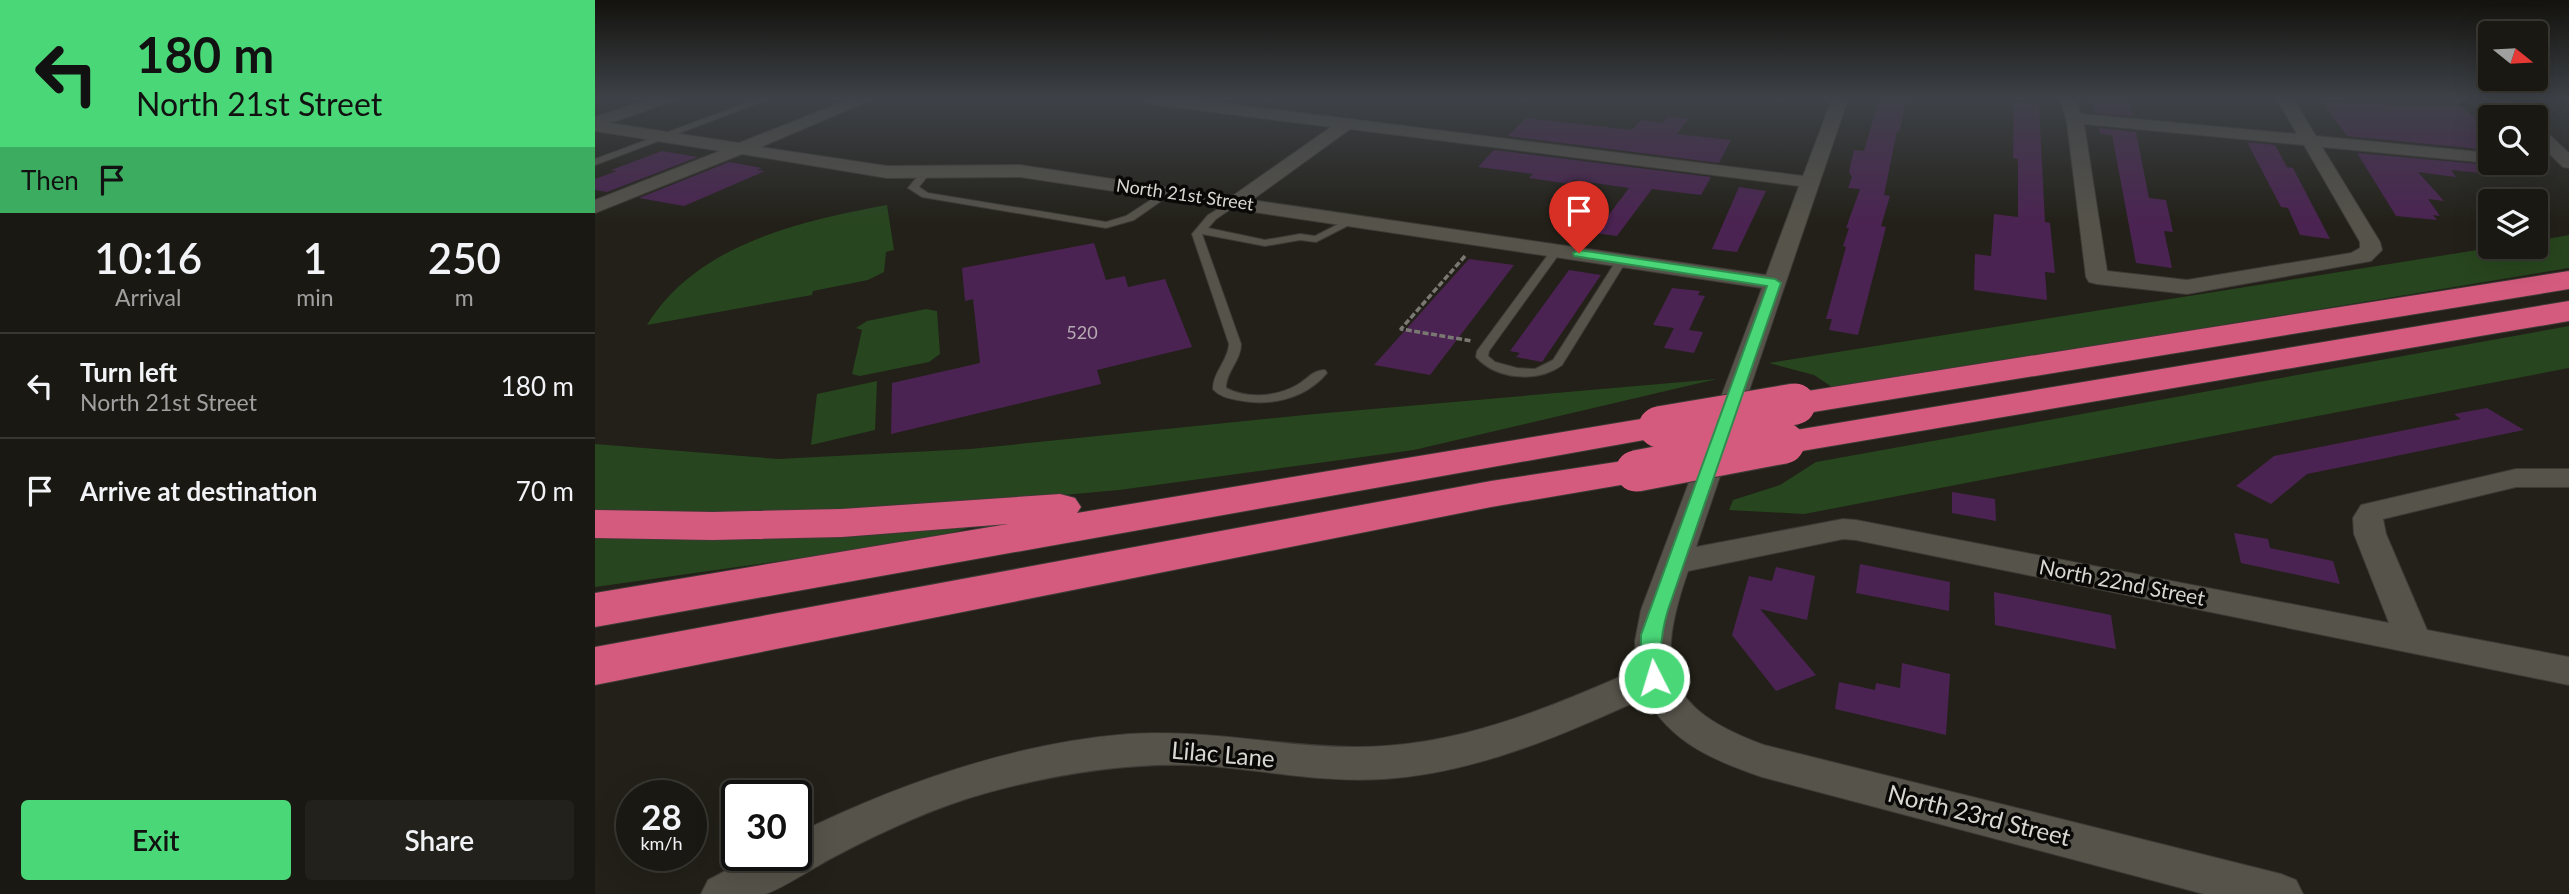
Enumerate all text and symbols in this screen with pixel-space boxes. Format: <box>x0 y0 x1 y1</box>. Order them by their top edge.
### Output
north arrow <box>2478 21 2548 91</box>
map controls <box>2478 21 2548 259</box>
text: 180 m <box>136 25 274 83</box>
icon: left <box>21 28 112 119</box>
text: North 21st Street <box>136 84 382 123</box>
button: search <box>2478 105 2548 175</box>
icon: arrive <box>93 161 131 199</box>
text: Then <box>21 164 79 196</box>
street label: North 21st Street <box>1115 173 1256 215</box>
pin <box>1549 181 1609 253</box>
button: layers <box>2478 189 2548 259</box>
icon: arrive <box>1560 192 1598 230</box>
text: 10:16 <box>94 233 202 283</box>
text: 1 <box>303 233 327 283</box>
text: 250 <box>428 233 501 283</box>
text: Arrival <box>115 283 181 311</box>
text: min <box>296 283 334 311</box>
text: m <box>455 283 474 311</box>
house number: 520 <box>1066 321 1098 343</box>
text: Turn left <box>80 356 177 388</box>
icon: left <box>21 367 59 405</box>
text: 180 m <box>501 370 574 402</box>
text: North 21st Street <box>80 388 257 416</box>
icon: arrive <box>21 472 59 510</box>
text: Arrive at destination <box>80 475 317 507</box>
text: 70 m <box>516 475 574 507</box>
street label: North 22nd Street <box>2037 553 2208 610</box>
position arrow <box>1617 641 1691 715</box>
street label: Lilac Lane <box>1170 735 1276 772</box>
street label: North 23rd Street <box>1885 778 2074 851</box>
speed limit sign: 30 <box>721 780 812 871</box>
text: 28 <box>641 795 682 837</box>
button: Exit <box>21 800 291 880</box>
button: Share <box>305 800 574 880</box>
text: km/h <box>640 832 683 854</box>

